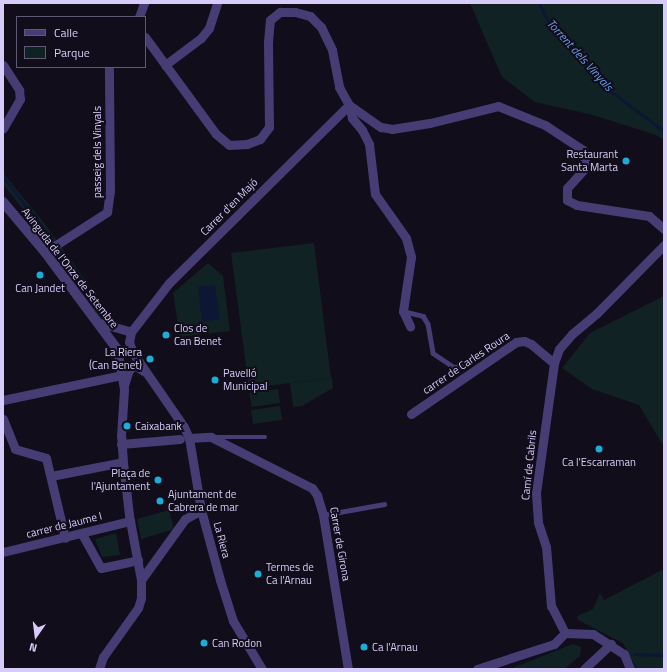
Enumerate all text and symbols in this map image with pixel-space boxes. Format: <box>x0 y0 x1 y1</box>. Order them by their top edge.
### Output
legend <box>16 16 146 68</box>
water label: Torrent dels Vinyals <box>544 16 616 94</box>
text: Calle <box>54 23 78 42</box>
text: Parque <box>54 43 90 62</box>
street label: passeig dels Vinyals <box>90 106 104 198</box>
place label: Restaurant Santa Marta <box>561 148 618 174</box>
marker: Restaurant Santa Marta <box>621 156 631 166</box>
street label: Carrer d'en Majó <box>198 176 260 238</box>
street label: Avinguda de l'Onze de Setembre <box>19 205 121 331</box>
marker: Can Jandet <box>35 270 45 280</box>
place label: Can Jandet <box>15 281 65 295</box>
place label: Clos de Can Benet <box>174 322 221 348</box>
street label: carrer de Carles Roura <box>420 329 512 397</box>
marker: Clos de Can Benet <box>161 330 171 340</box>
place label: La Riera (Can Benet) <box>89 346 142 372</box>
marker: La Riera (Can Benet) <box>145 354 155 364</box>
place label: Pavelló Municipal <box>223 367 267 393</box>
marker: Pavelló Municipal <box>210 375 220 385</box>
place label: Caixabank <box>135 419 182 433</box>
marker: Caixabank <box>122 421 132 431</box>
street label: Camí de Cabrils <box>519 429 539 501</box>
marker: Ca l'Escarraman <box>594 444 604 454</box>
place label: Ca l'Escarraman <box>562 455 636 469</box>
place label: Plaça de l'Ajuntament <box>91 467 150 493</box>
marker: Plaça de l'Ajuntament <box>153 475 163 485</box>
place label: Ajuntament de Cabrera de mar <box>168 488 239 514</box>
marker: Ajuntament de Cabrera de mar <box>155 496 165 506</box>
street label: Carrer de Girona <box>327 506 353 582</box>
street label: carrer de Jaume I <box>25 509 103 541</box>
street label: La Riera <box>211 520 233 560</box>
place label: Termes de Ca l'Arnau <box>266 561 314 587</box>
marker: Termes de Ca l'Arnau <box>253 569 263 579</box>
north arrow <box>16 616 56 656</box>
place label: Can Rodon <box>212 636 262 650</box>
marker: Can Rodon <box>199 638 209 648</box>
text: N <box>27 639 39 656</box>
place label: Ca l'Arnau <box>372 640 418 654</box>
marker: Ca l'Arnau <box>359 642 369 652</box>

